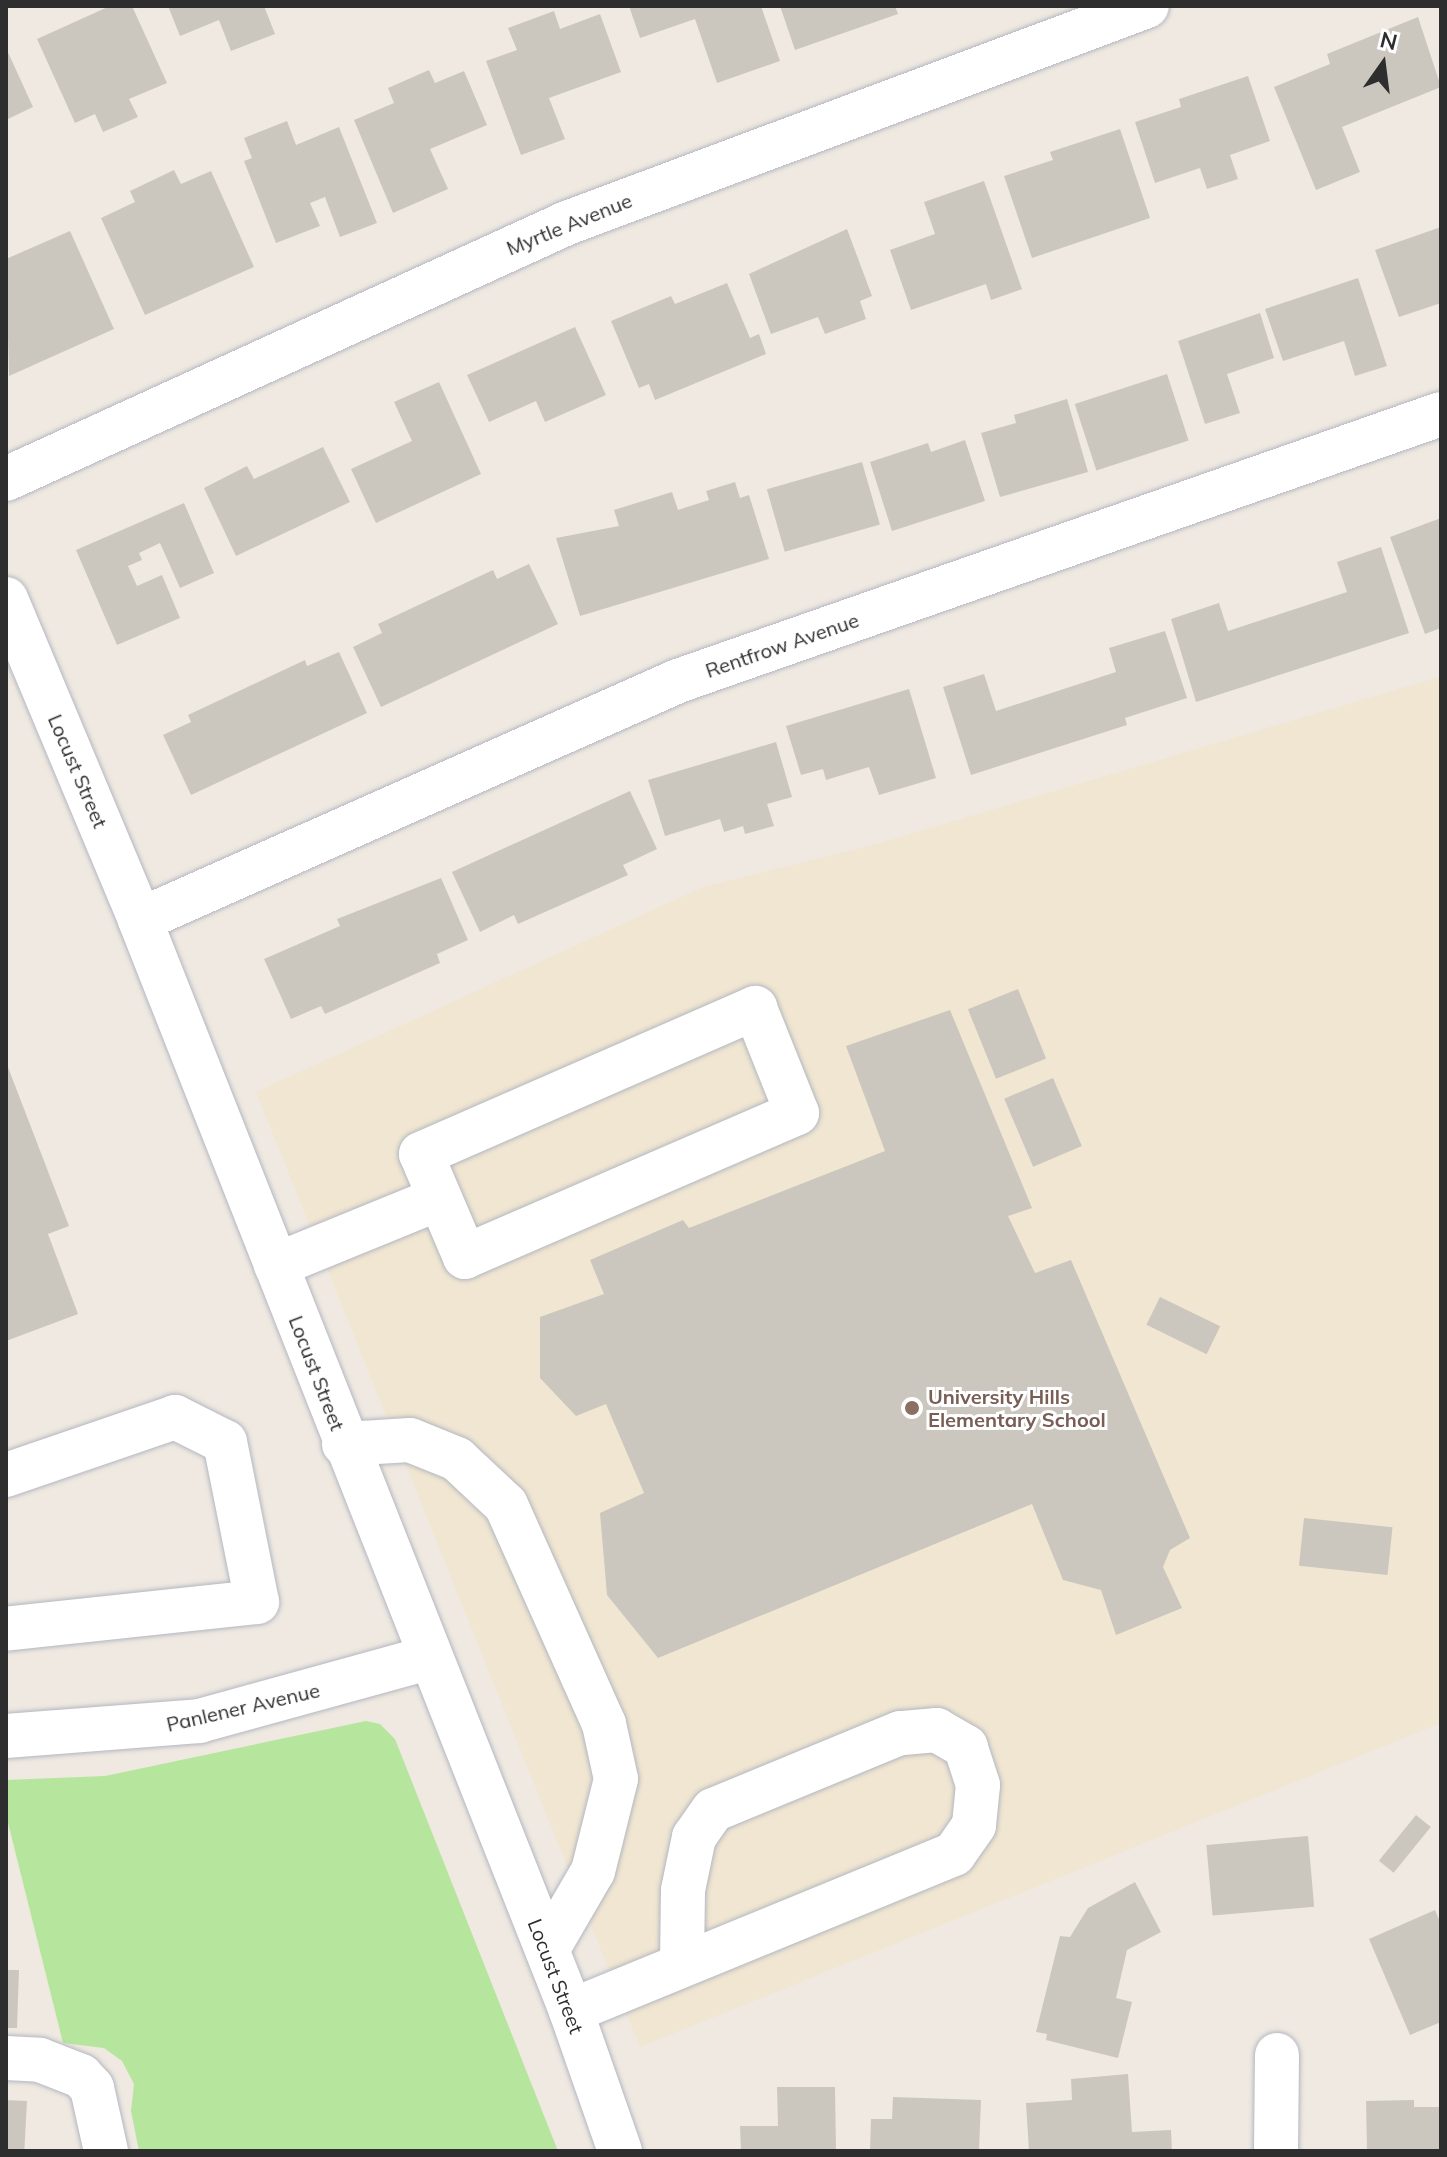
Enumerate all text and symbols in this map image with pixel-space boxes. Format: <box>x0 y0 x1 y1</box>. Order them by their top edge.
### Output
north arrow <box>1343 24 1423 104</box>
text: N <box>1377 25 1400 56</box>
street label: Myrtle Avenue <box>503 188 635 260</box>
street label: Rentfrow Avenue <box>702 607 862 683</box>
street label: Locust Street <box>43 711 113 831</box>
street label: Locust Street <box>284 1312 350 1434</box>
place label: University Hills Elementary School <box>928 1384 1106 1431</box>
marker: University Hills Elementary School <box>903 1399 921 1417</box>
street label: Panlener Avenue <box>164 1678 322 1736</box>
street label: Locust Street <box>523 1915 589 2037</box>

